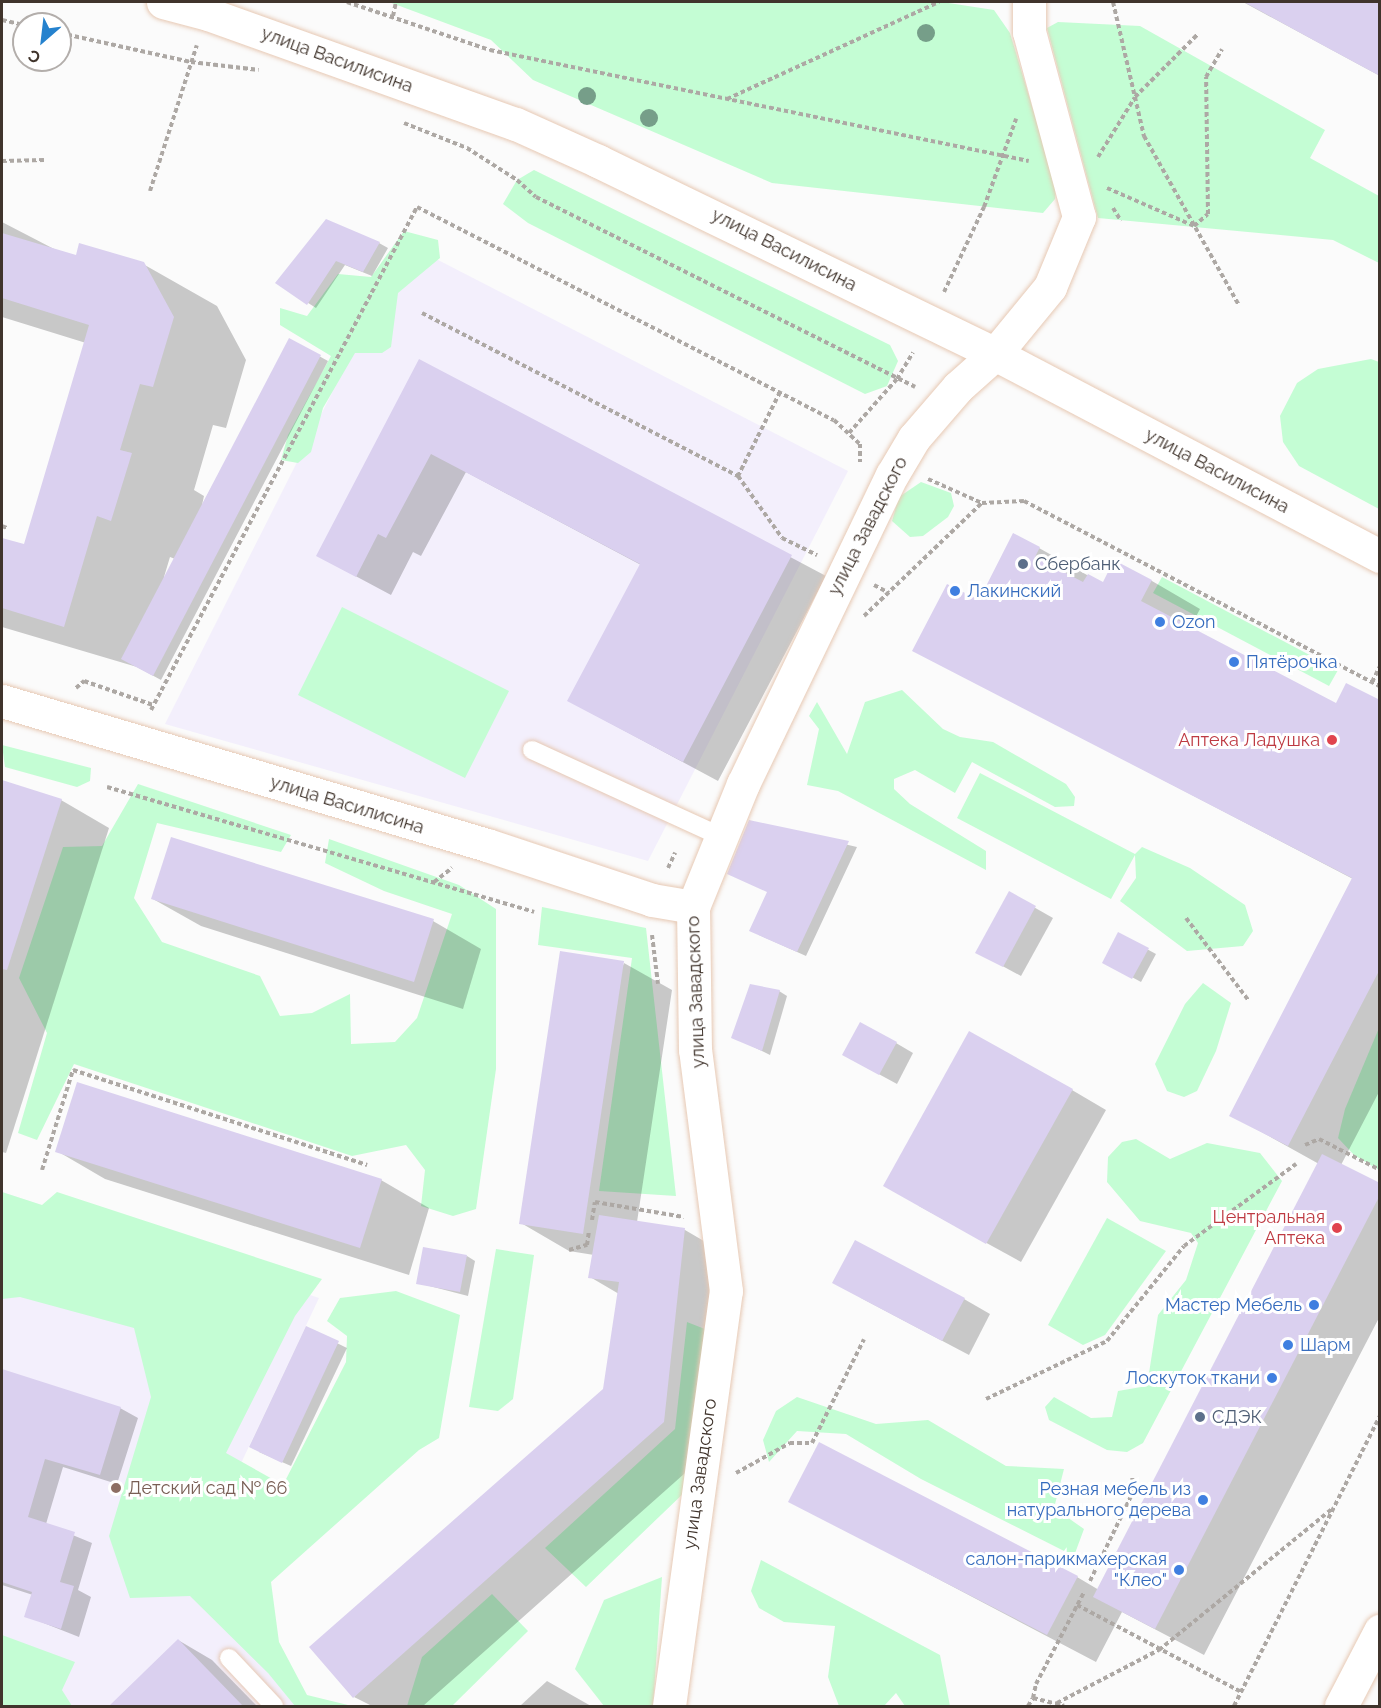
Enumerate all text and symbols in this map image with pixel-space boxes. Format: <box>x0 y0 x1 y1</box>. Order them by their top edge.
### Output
north arrow <box>12 12 72 72</box>
street label: улица Василисина <box>258 23 416 97</box>
text: С <box>25 46 44 68</box>
street label: улица Василисина <box>708 204 860 296</box>
street label: улица Василисина <box>1141 424 1293 518</box>
street label: улица Завадского <box>824 453 912 599</box>
place label: Сбербанк <box>1035 553 1121 575</box>
marker: Сбербанк <box>1016 557 1030 571</box>
place label: Лакинский <box>967 580 1061 602</box>
marker: Лакинский <box>948 584 962 598</box>
place label: Ozon <box>1172 611 1215 633</box>
marker: Ozon <box>1153 615 1167 629</box>
place label: Пятёрочка <box>1246 651 1338 673</box>
marker: Пятёрочка <box>1227 655 1241 669</box>
place label: Аптека Ладушка <box>1178 729 1320 751</box>
marker: Аптека Ладушка <box>1325 733 1339 747</box>
street label: улица Василисина <box>267 771 427 839</box>
street label: улица Завадского <box>683 915 709 1069</box>
place label: Центральная Аптека <box>1213 1207 1325 1250</box>
marker: Центральная Аптека <box>1330 1221 1344 1235</box>
place label: Мастер Мебель <box>1165 1294 1302 1316</box>
marker: Мастер Мебель <box>1307 1298 1321 1312</box>
place label: Шарм <box>1300 1334 1351 1356</box>
marker: Шарм <box>1281 1338 1295 1352</box>
place label: Лоскуток ткани <box>1125 1367 1260 1389</box>
marker: Лоскуток ткани <box>1265 1371 1279 1385</box>
street label: улица Завадского <box>679 1397 721 1551</box>
place label: СДЭК <box>1212 1406 1262 1428</box>
marker: СДЭК <box>1193 1410 1207 1424</box>
place label: Детский сад № 66 <box>128 1477 287 1499</box>
place label: Резная мебель из натурального дерева <box>1007 1479 1191 1522</box>
marker: Детский сад № 66 <box>109 1481 123 1495</box>
marker: Резная мебель из натурального дерева <box>1196 1493 1210 1507</box>
place label: салон-парикмахерская "Клео" <box>966 1549 1167 1592</box>
marker: салон-парикмахерская "Клео" <box>1172 1563 1186 1577</box>

